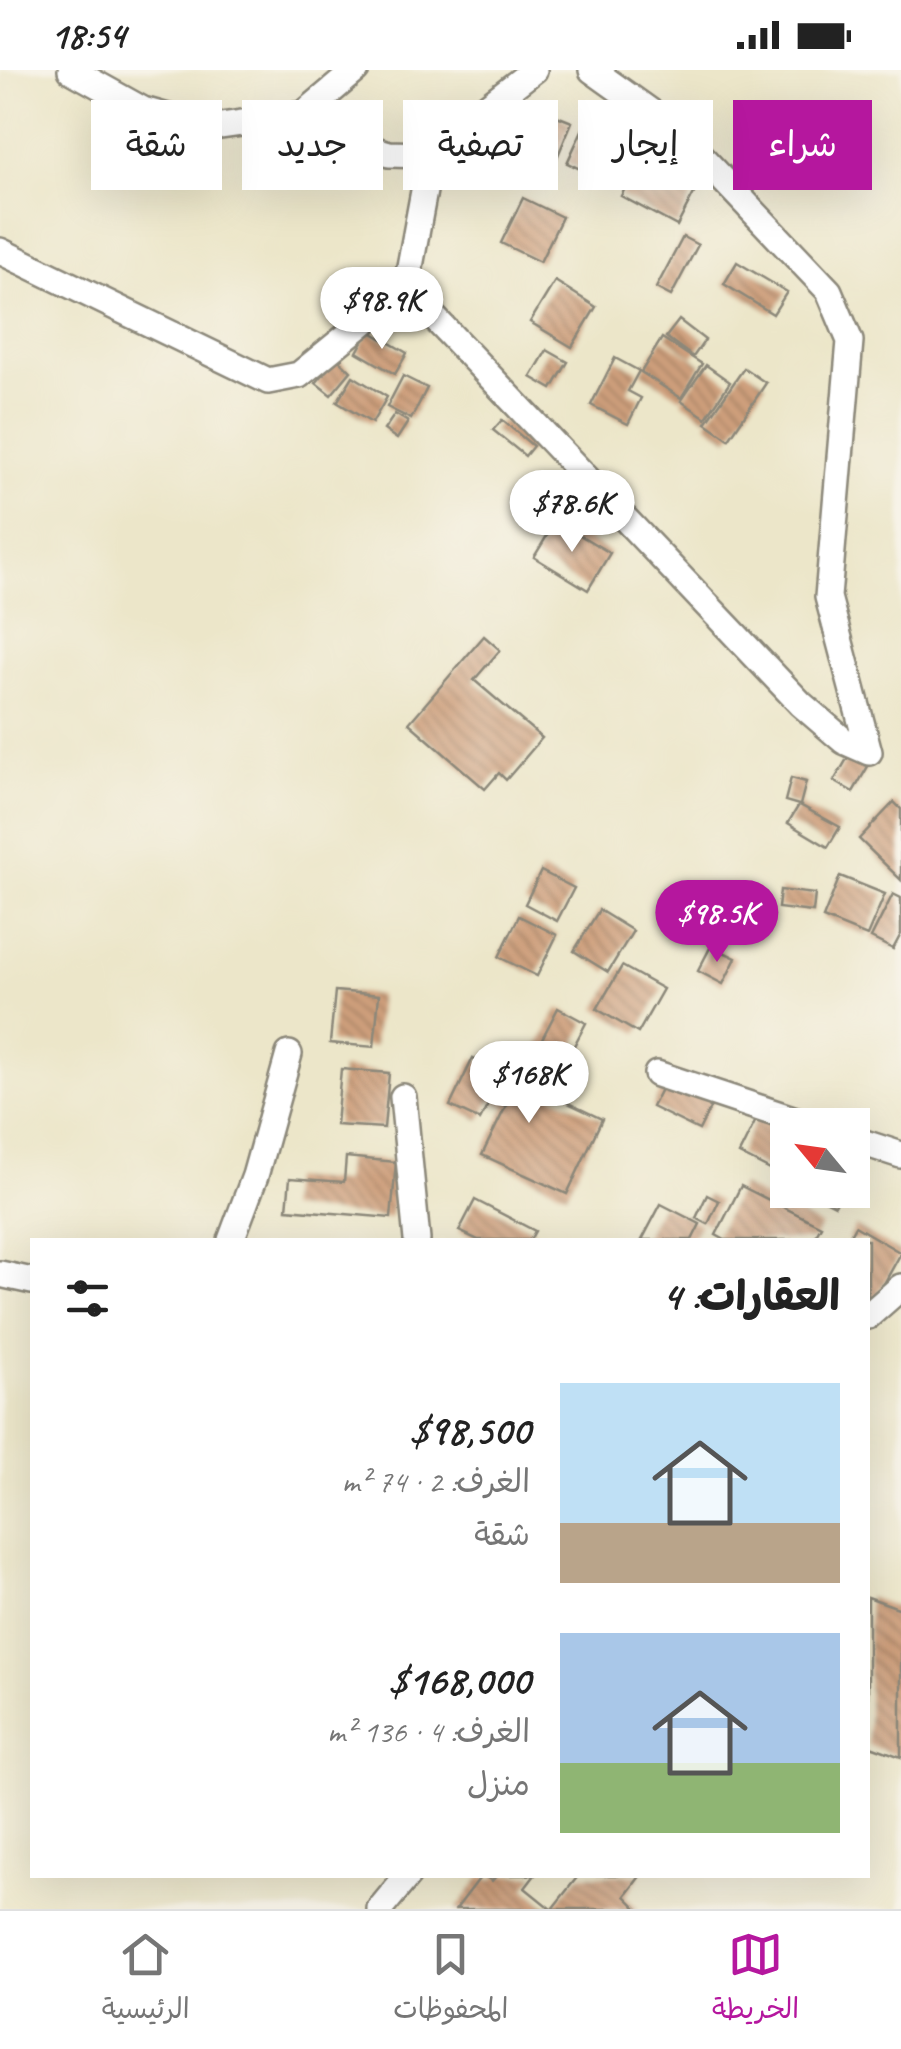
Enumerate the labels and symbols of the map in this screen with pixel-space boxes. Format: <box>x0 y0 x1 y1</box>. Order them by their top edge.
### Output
pin: $98.9K <box>301 267 463 352</box>
pin: $78.6K <box>491 470 653 555</box>
pin: $98.5K <box>636 880 798 965</box>
pin: $168K <box>459 1041 599 1126</box>
north arrow <box>770 1108 870 1208</box>

